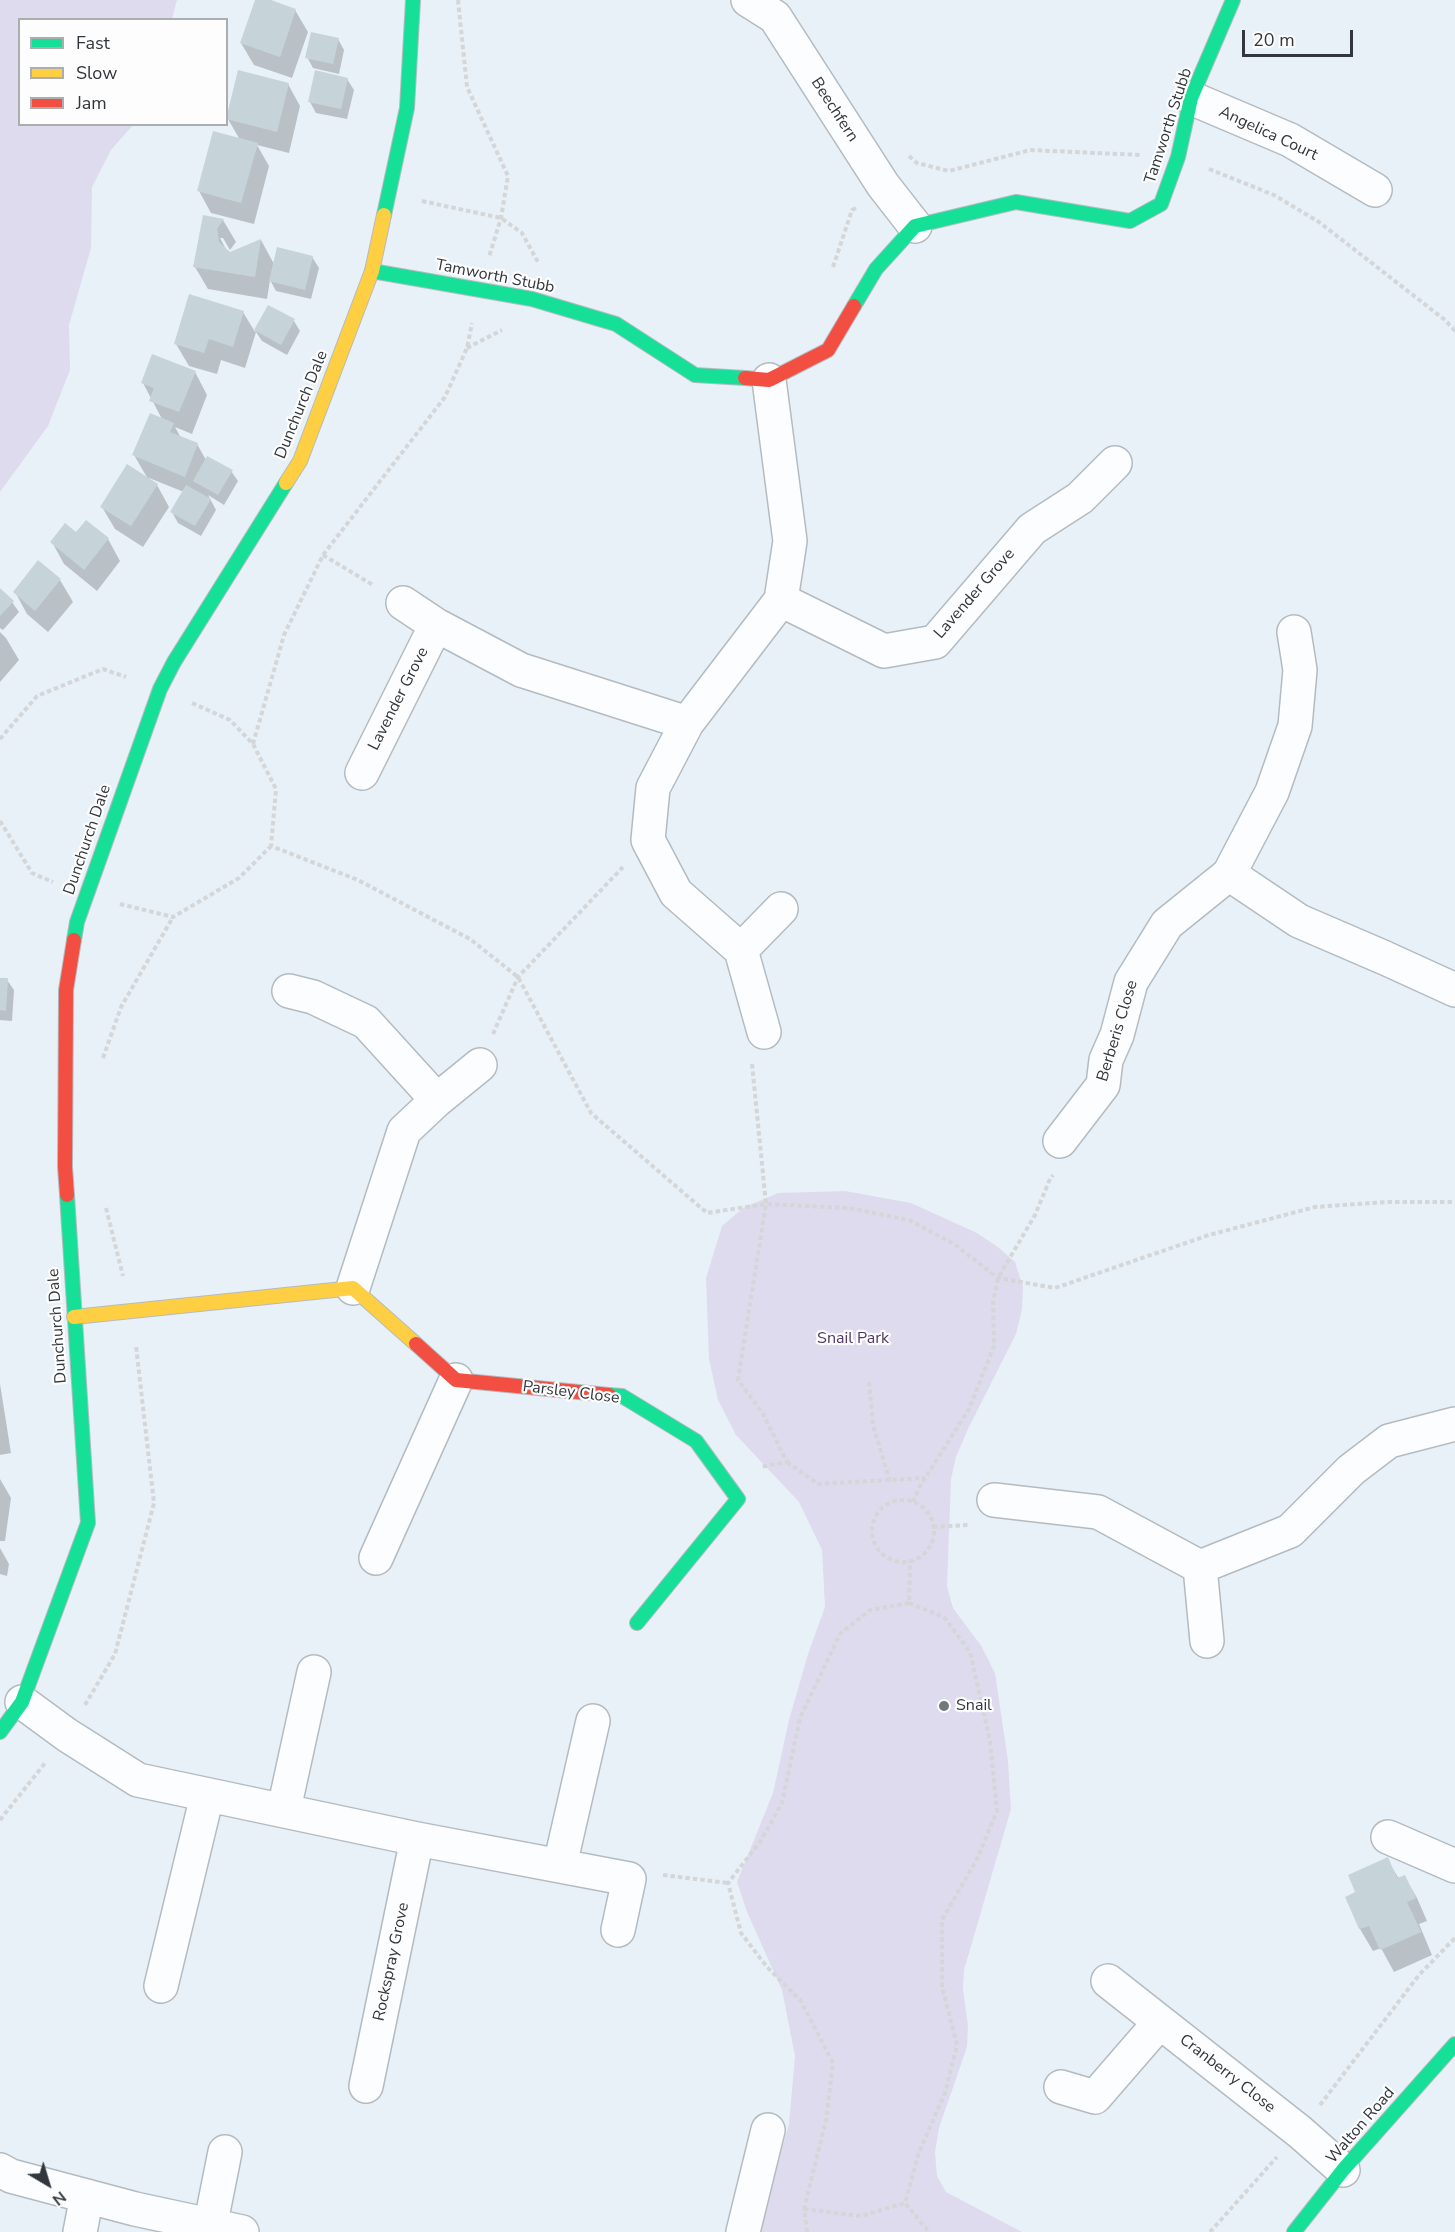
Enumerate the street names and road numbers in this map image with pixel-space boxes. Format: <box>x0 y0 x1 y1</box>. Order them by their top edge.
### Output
street label: Tamworth Stubb <box>1141 66 1197 186</box>
street label: Beechfern <box>806 74 862 146</box>
street label: Angelica Court <box>1216 103 1320 165</box>
street label: Tamworth Stubb <box>434 256 556 298</box>
street label: Dunchurch Dale <box>272 348 332 462</box>
street label: Lavender Grove <box>931 545 1019 643</box>
street label: Lavender Grove <box>365 644 433 754</box>
street label: Dunchurch Dale <box>60 782 116 898</box>
street label: Berberis Close <box>1094 978 1142 1084</box>
street label: Dunchurch Dale <box>44 1268 72 1384</box>
street label: Parsley Close <box>521 1378 621 1408</box>
street label: Rockspray Grove <box>370 1901 414 2023</box>
street label: Cranberry Close <box>1175 2031 1279 2117</box>
street label: Walton Road <box>1323 2084 1399 2168</box>

